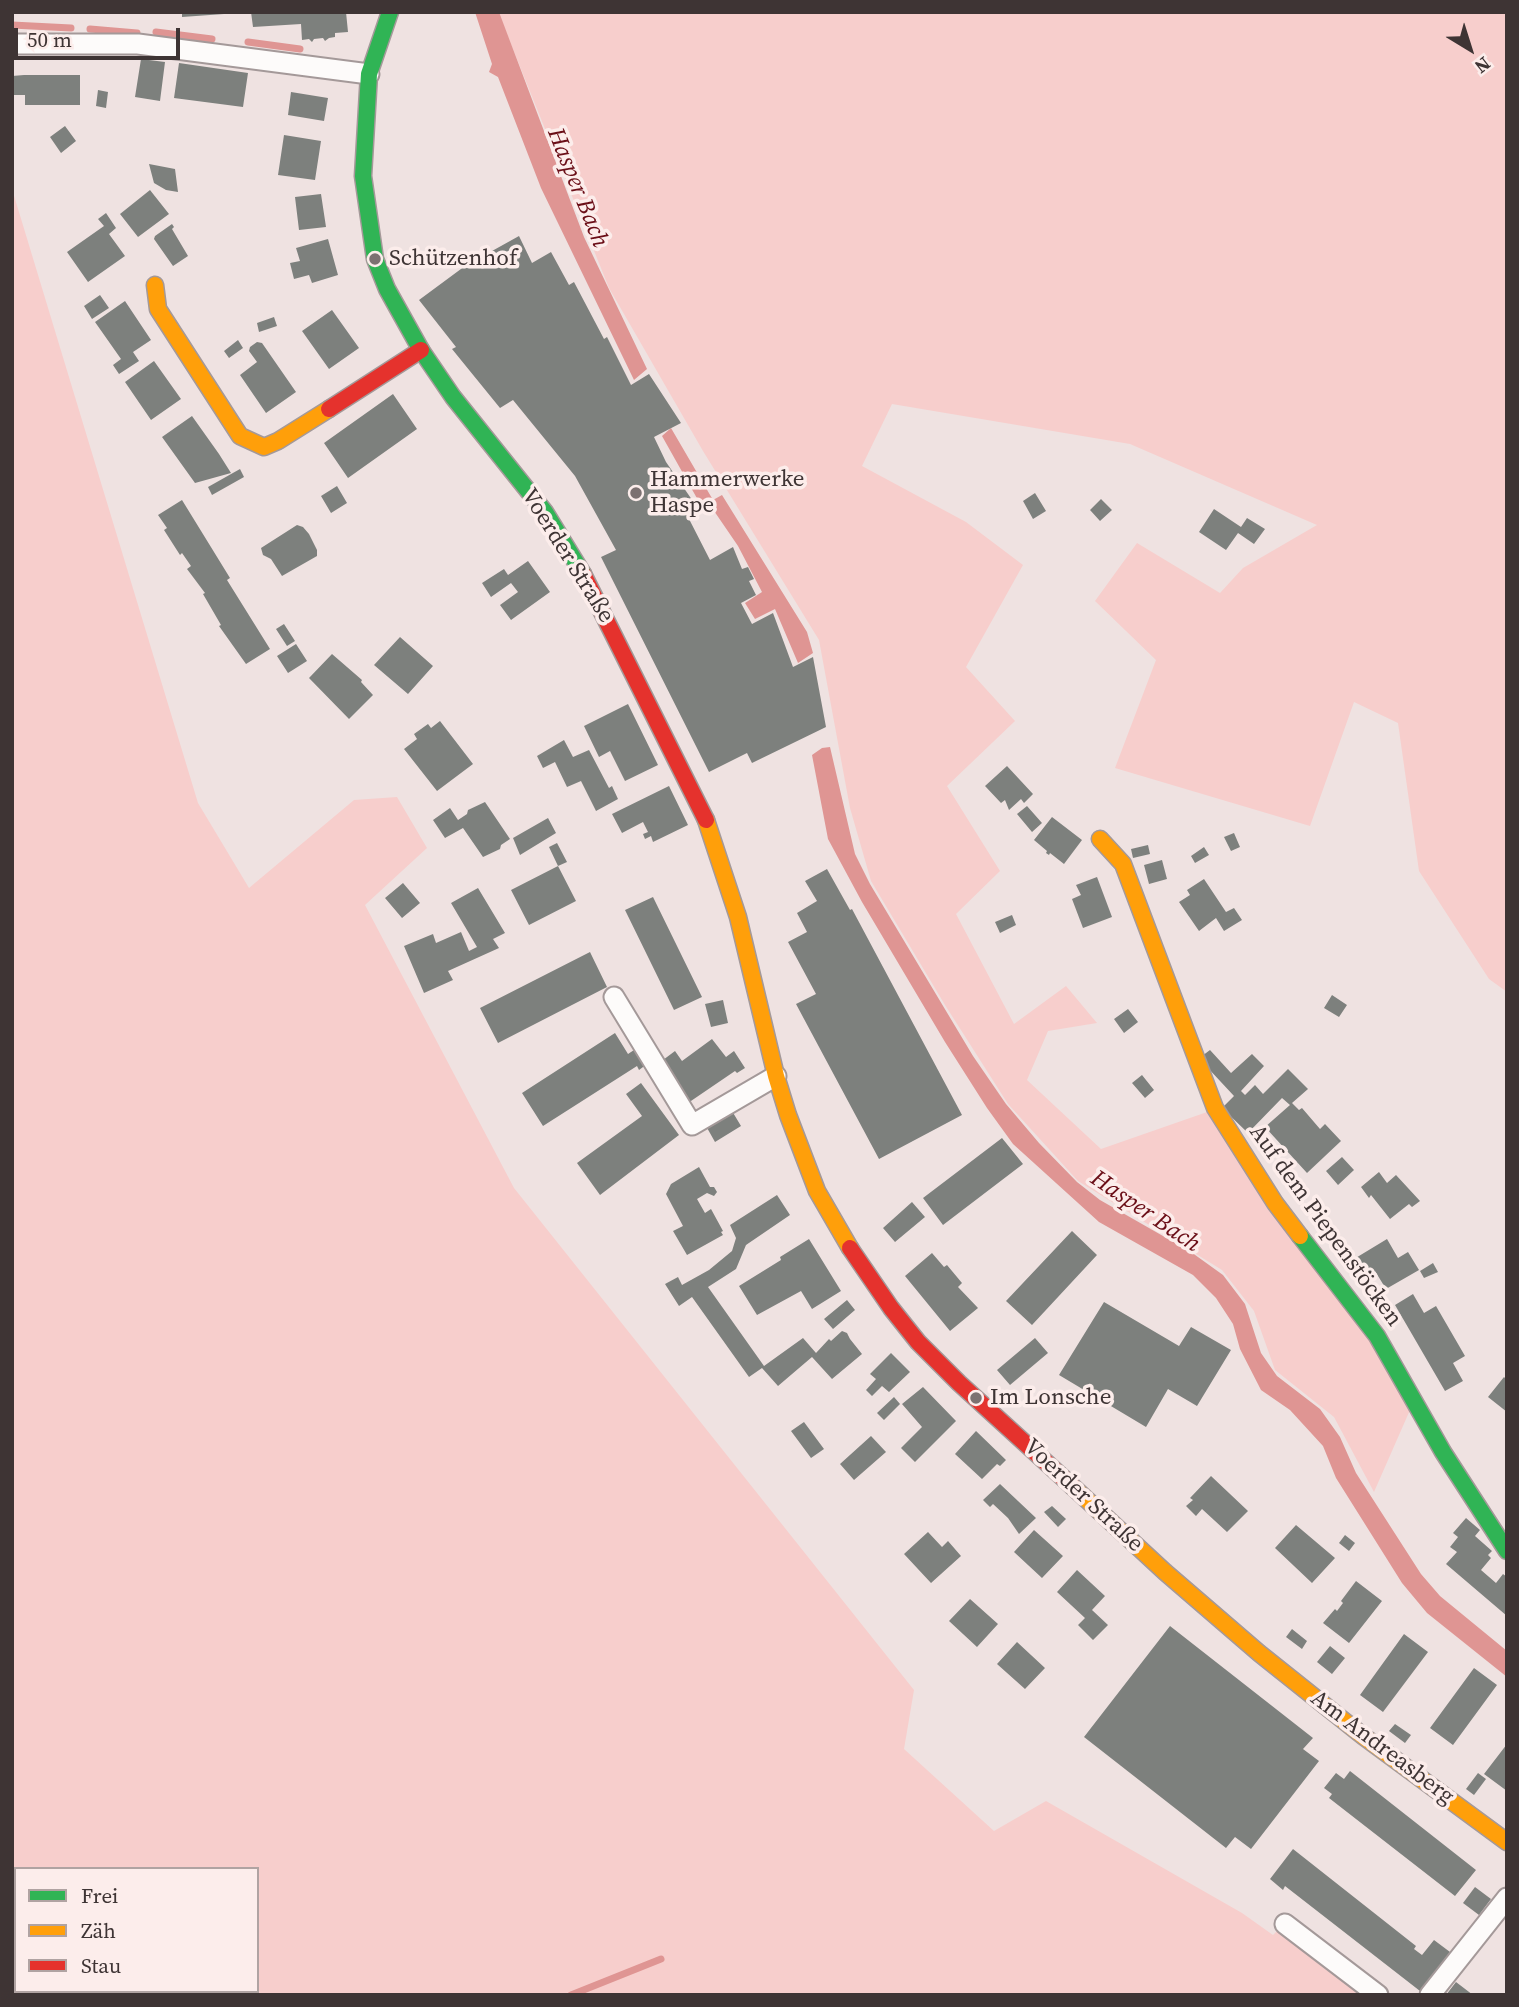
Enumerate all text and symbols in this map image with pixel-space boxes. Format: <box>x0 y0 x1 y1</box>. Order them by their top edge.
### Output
scale bar <box>18 14 184 58</box>
north arrow <box>1435 14 1505 84</box>
text: 50 m <box>27 25 72 54</box>
text: N <box>1469 51 1496 80</box>
water label: Hasper Bach <box>540 124 614 252</box>
place label: Schützenhof <box>389 245 517 273</box>
marker: Schützenhof <box>367 251 383 267</box>
place label: Hammerwerke Haspe <box>650 466 805 520</box>
street label: Voerder Straße <box>515 484 619 628</box>
marker: Hammerwerke Haspe <box>628 485 644 501</box>
street label: Auf dem Piepenstöcken <box>1243 1120 1407 1332</box>
water label: Hasper Bach <box>1085 1165 1205 1259</box>
place label: Im Lonsche <box>990 1384 1111 1412</box>
marker: Im Lonsche <box>968 1390 984 1406</box>
street label: Voerder Straße <box>1018 1434 1148 1558</box>
street label: Am Andreasberg <box>1305 1685 1459 1811</box>
legend <box>14 1867 259 1993</box>
text: Frei <box>81 1881 118 1910</box>
text: Zäh <box>81 1916 116 1945</box>
text: Stau <box>81 1951 121 1980</box>

